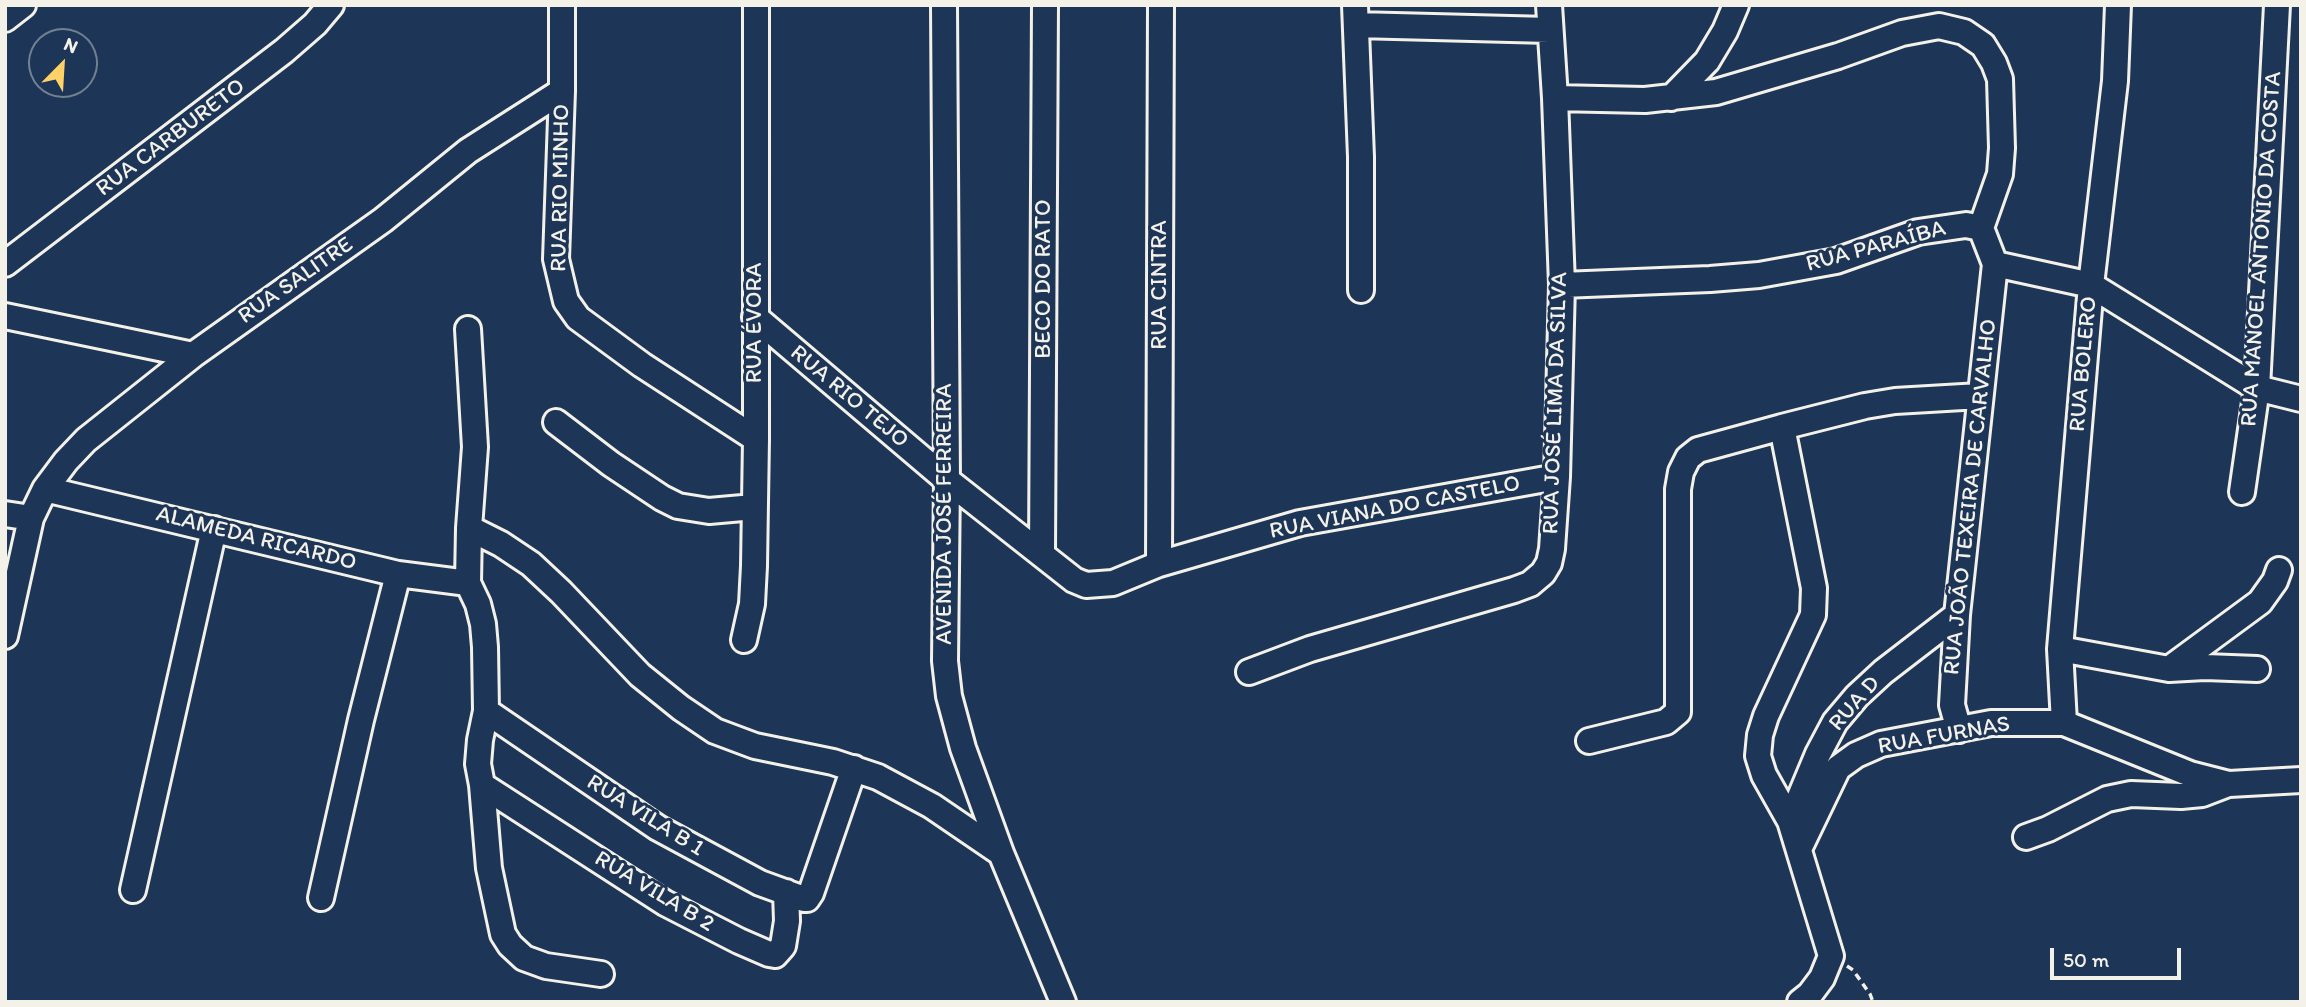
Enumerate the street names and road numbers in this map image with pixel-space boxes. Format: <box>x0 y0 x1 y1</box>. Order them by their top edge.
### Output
street label: RUA MANOEL ANTONIO DA COSTA <box>2236 70 2288 428</box>
street label: RUA CARBURETO <box>91 73 251 203</box>
street label: RUA RIO MINHO <box>546 104 576 272</box>
street label: BECO DO RATO <box>1030 199 1058 359</box>
street label: RUA PARAÍBA <box>1803 215 1949 279</box>
street label: RUA CINTRA <box>1146 220 1174 350</box>
street label: RUA SALITRE <box>233 231 359 331</box>
street label: RUA ÉVORA <box>741 263 769 383</box>
street label: RUA JOSÉ LIMA DA SILVA <box>1538 271 1574 535</box>
street label: RUA BOLERO <box>2064 295 2104 433</box>
street label: RUA JOÃO TEXEIRA DE CARVALHO <box>1939 318 2003 676</box>
street label: RUA RIO TEJO <box>784 339 914 455</box>
street label: AVENIDA JOSÉ FERREIRA <box>931 383 959 645</box>
street label: RUA VIANA DO CASTELO <box>1267 470 1523 546</box>
street label: ALAMEDA RICARDO <box>153 501 359 577</box>
street label: RUA D <box>1824 671 1886 737</box>
street label: RUA FURNAS <box>1876 711 2012 761</box>
street label: RUA VILA B 1 <box>581 769 709 863</box>
street label: RUA VILA B 2 <box>589 845 719 939</box>

